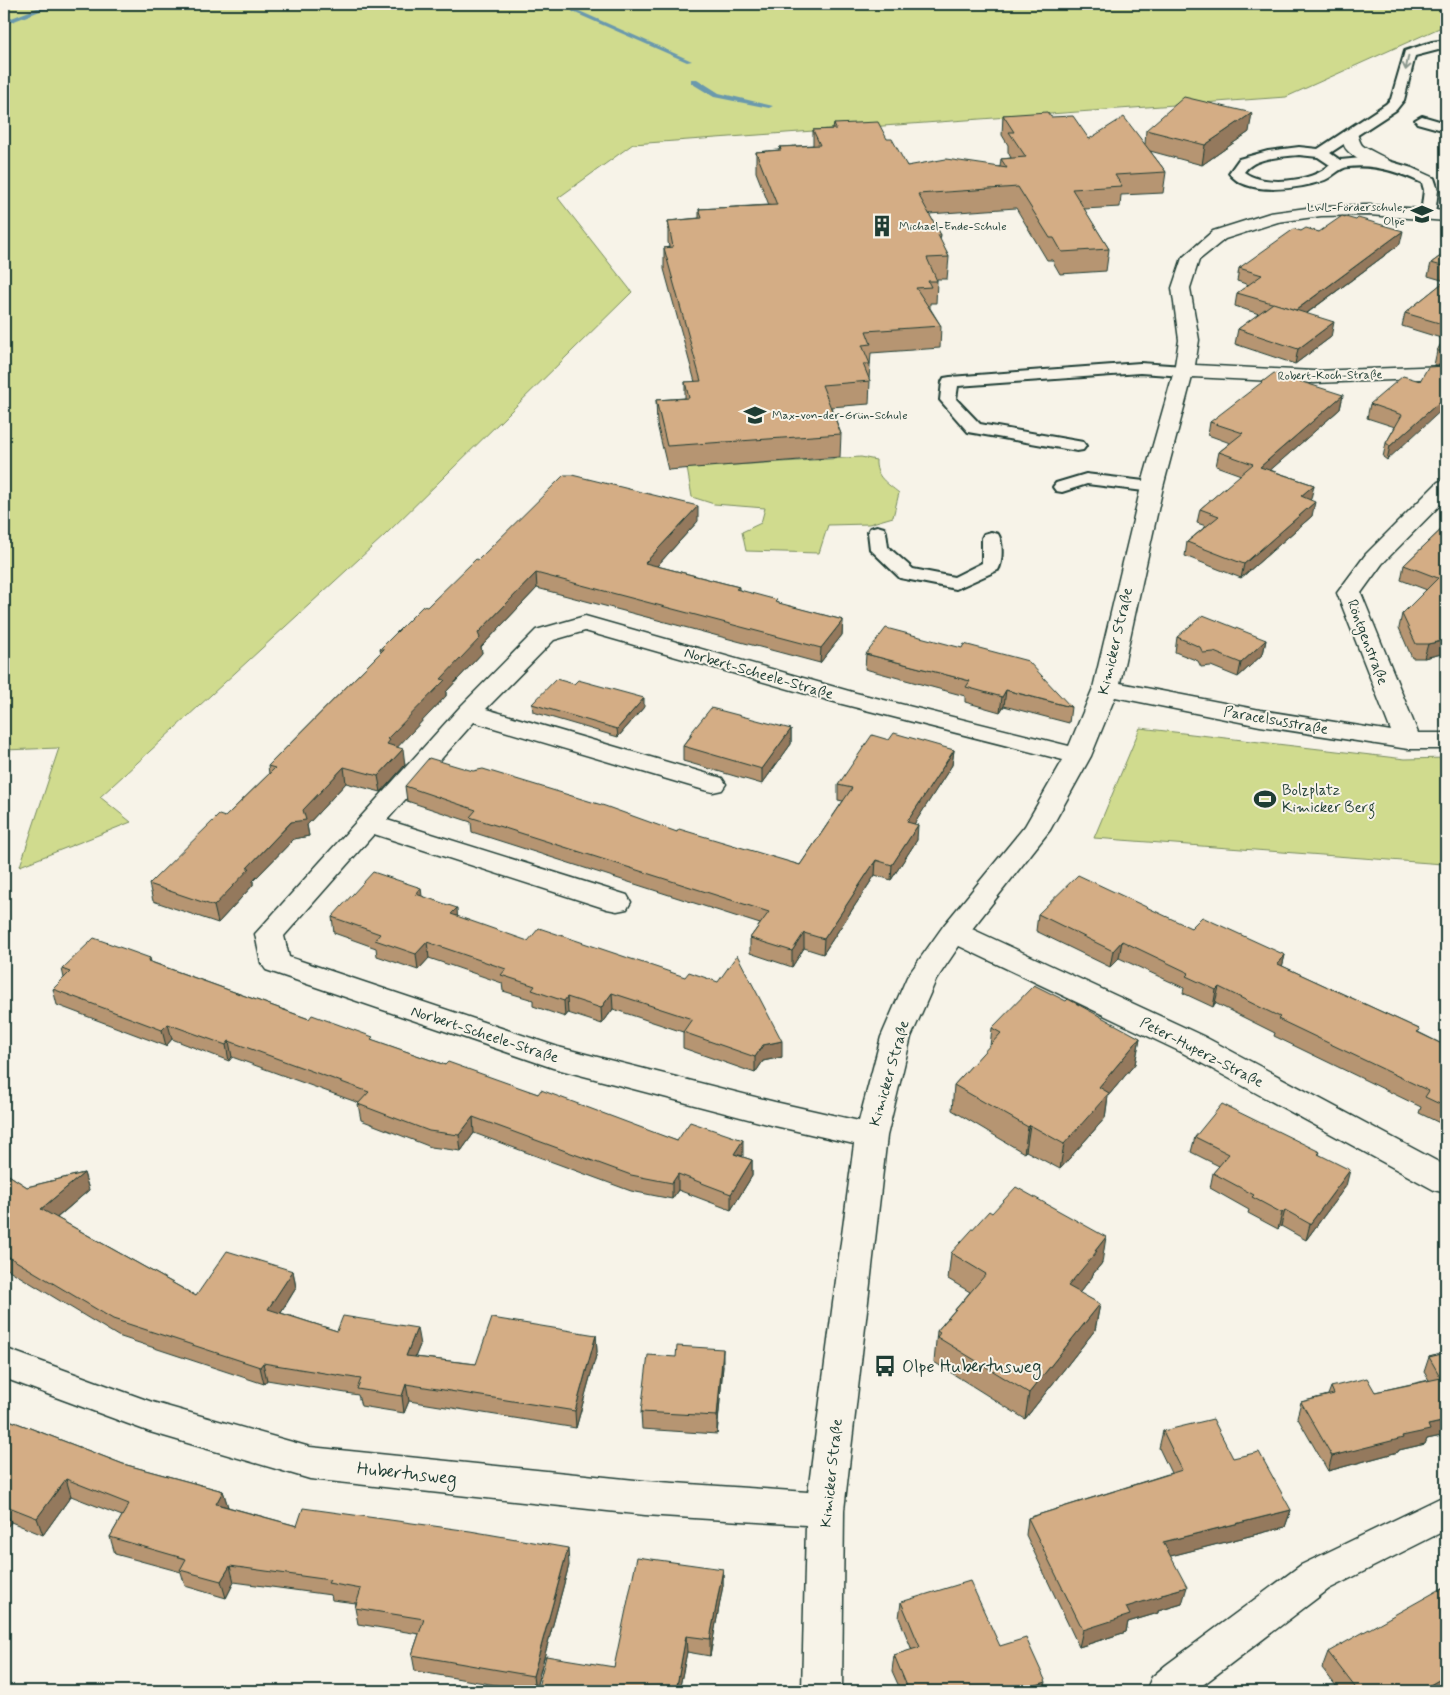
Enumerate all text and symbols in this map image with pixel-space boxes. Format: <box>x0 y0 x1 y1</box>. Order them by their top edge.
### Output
one-way arrow <box>1402 54 1411 70</box>
place label: LWL-Förderschule, Olpe <box>1307 200 1405 230</box>
school or university icon: LWL-Förderschule, Olpe <box>1409 201 1435 227</box>
building icon: Michael-Ende-Schule <box>869 213 895 239</box>
place label: Michael-Ende-Schule <box>899 219 1007 235</box>
street label: Robert-Koch-Straße <box>1278 367 1383 385</box>
school or university icon: Max-von-der-Grün-Schule <box>742 402 768 428</box>
place label: Max-von-der-Grün-Schule <box>772 408 908 424</box>
street label: Kimicker Straße <box>1094 586 1138 697</box>
street label: Röntgenstraße <box>1341 597 1393 688</box>
street label: Norbert-Scheele-Straße <box>682 643 836 705</box>
street label: Paracelsusstraße <box>1222 702 1330 740</box>
place label: Bolzplatz Kimicker Berg <box>1282 781 1375 819</box>
sports icon: Bolzplatz Kimicker Berg <box>1252 786 1278 812</box>
street label: Norbert-Scheele-Straße <box>408 1002 561 1068</box>
street label: Peter-Huperz-Straße <box>1136 1013 1267 1093</box>
street label: Kimicker Straße <box>865 1018 915 1129</box>
bus stop icon: Olpe Hubertusweg <box>872 1353 898 1379</box>
place label: Olpe Hubertusweg <box>902 1355 1042 1380</box>
street label: Kimicker Straße <box>816 1418 848 1529</box>
street label: Hubertusweg <box>356 1457 458 1492</box>

